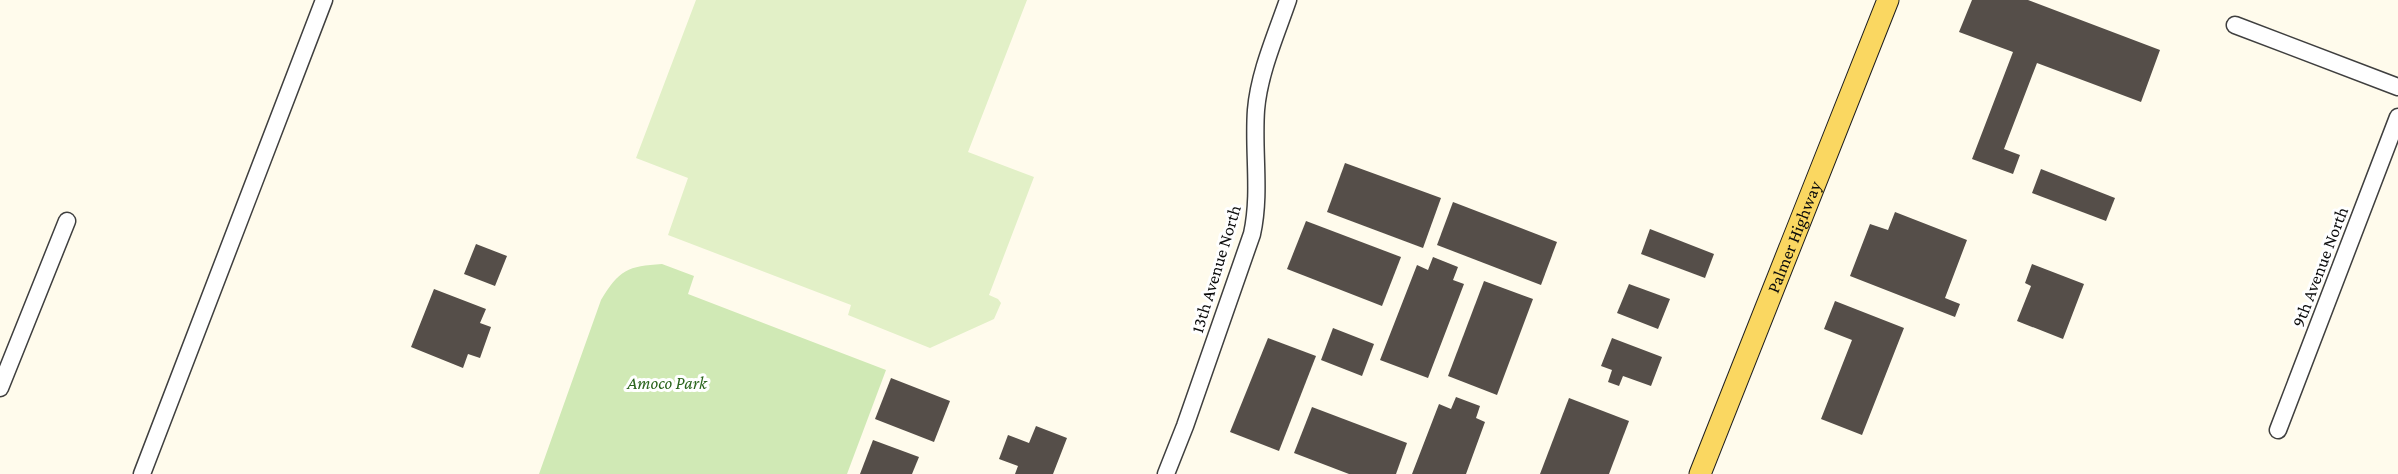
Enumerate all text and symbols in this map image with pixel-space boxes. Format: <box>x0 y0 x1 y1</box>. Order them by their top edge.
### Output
street label: Palmer Highway <box>1763 178 1825 296</box>
street label: 13th Avenue North <box>1187 202 1245 335</box>
street label: 9th Avenue North <box>2288 204 2352 330</box>
park label: Amoco Park <box>626 373 708 393</box>

